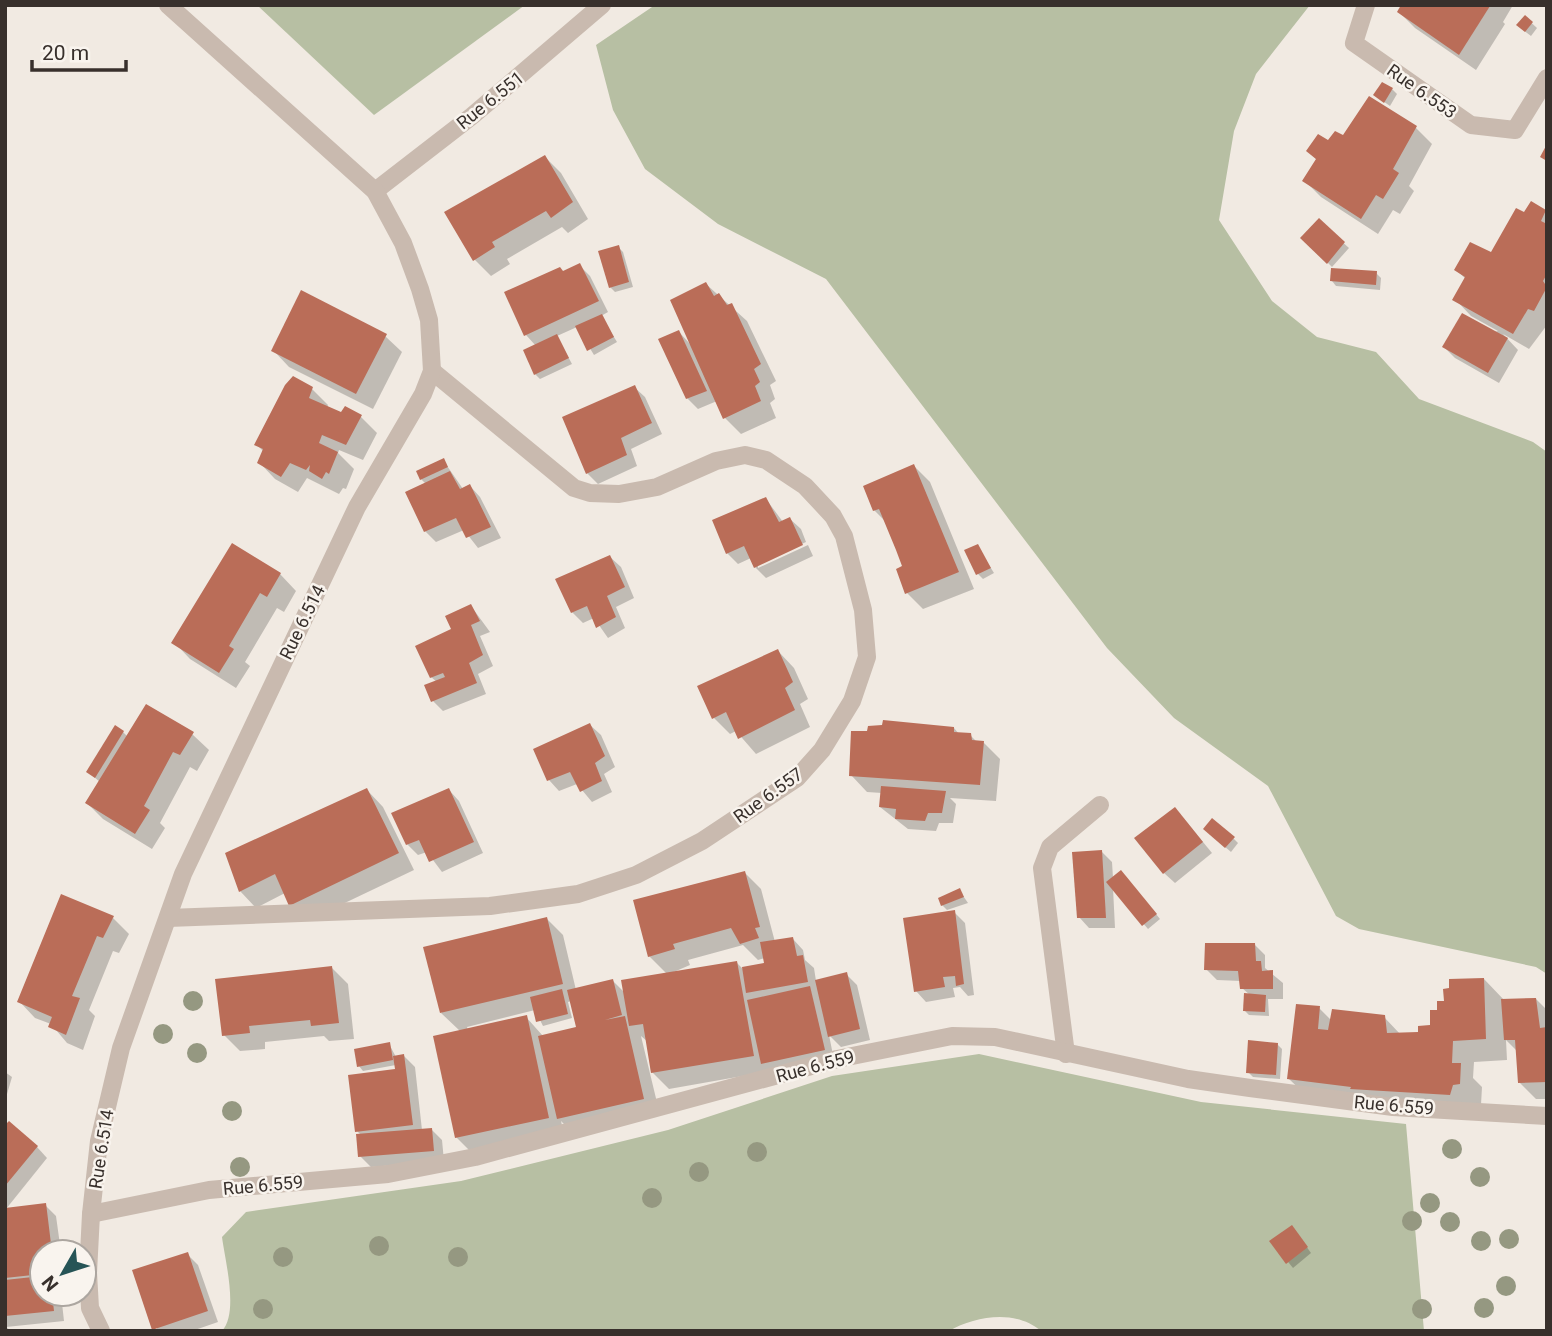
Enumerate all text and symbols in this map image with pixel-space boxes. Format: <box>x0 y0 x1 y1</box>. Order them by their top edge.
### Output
scale bar <box>32 28 126 72</box>
text: 20 m <box>42 41 89 65</box>
street label: Rue 6.553 <box>1383 59 1461 123</box>
street label: Rue 6.551 <box>452 67 528 133</box>
street label: Rue 6.514 <box>275 581 329 663</box>
street label: Rue 6.557 <box>729 763 807 827</box>
street label: Rue 6.559 <box>774 1045 856 1087</box>
street label: Rue 6.559 <box>1353 1091 1435 1119</box>
street label: Rue 6.514 <box>84 1108 118 1190</box>
street label: Rue 6.559 <box>222 1171 304 1199</box>
north arrow <box>28 1238 98 1308</box>
text: N <box>37 1271 63 1296</box>

